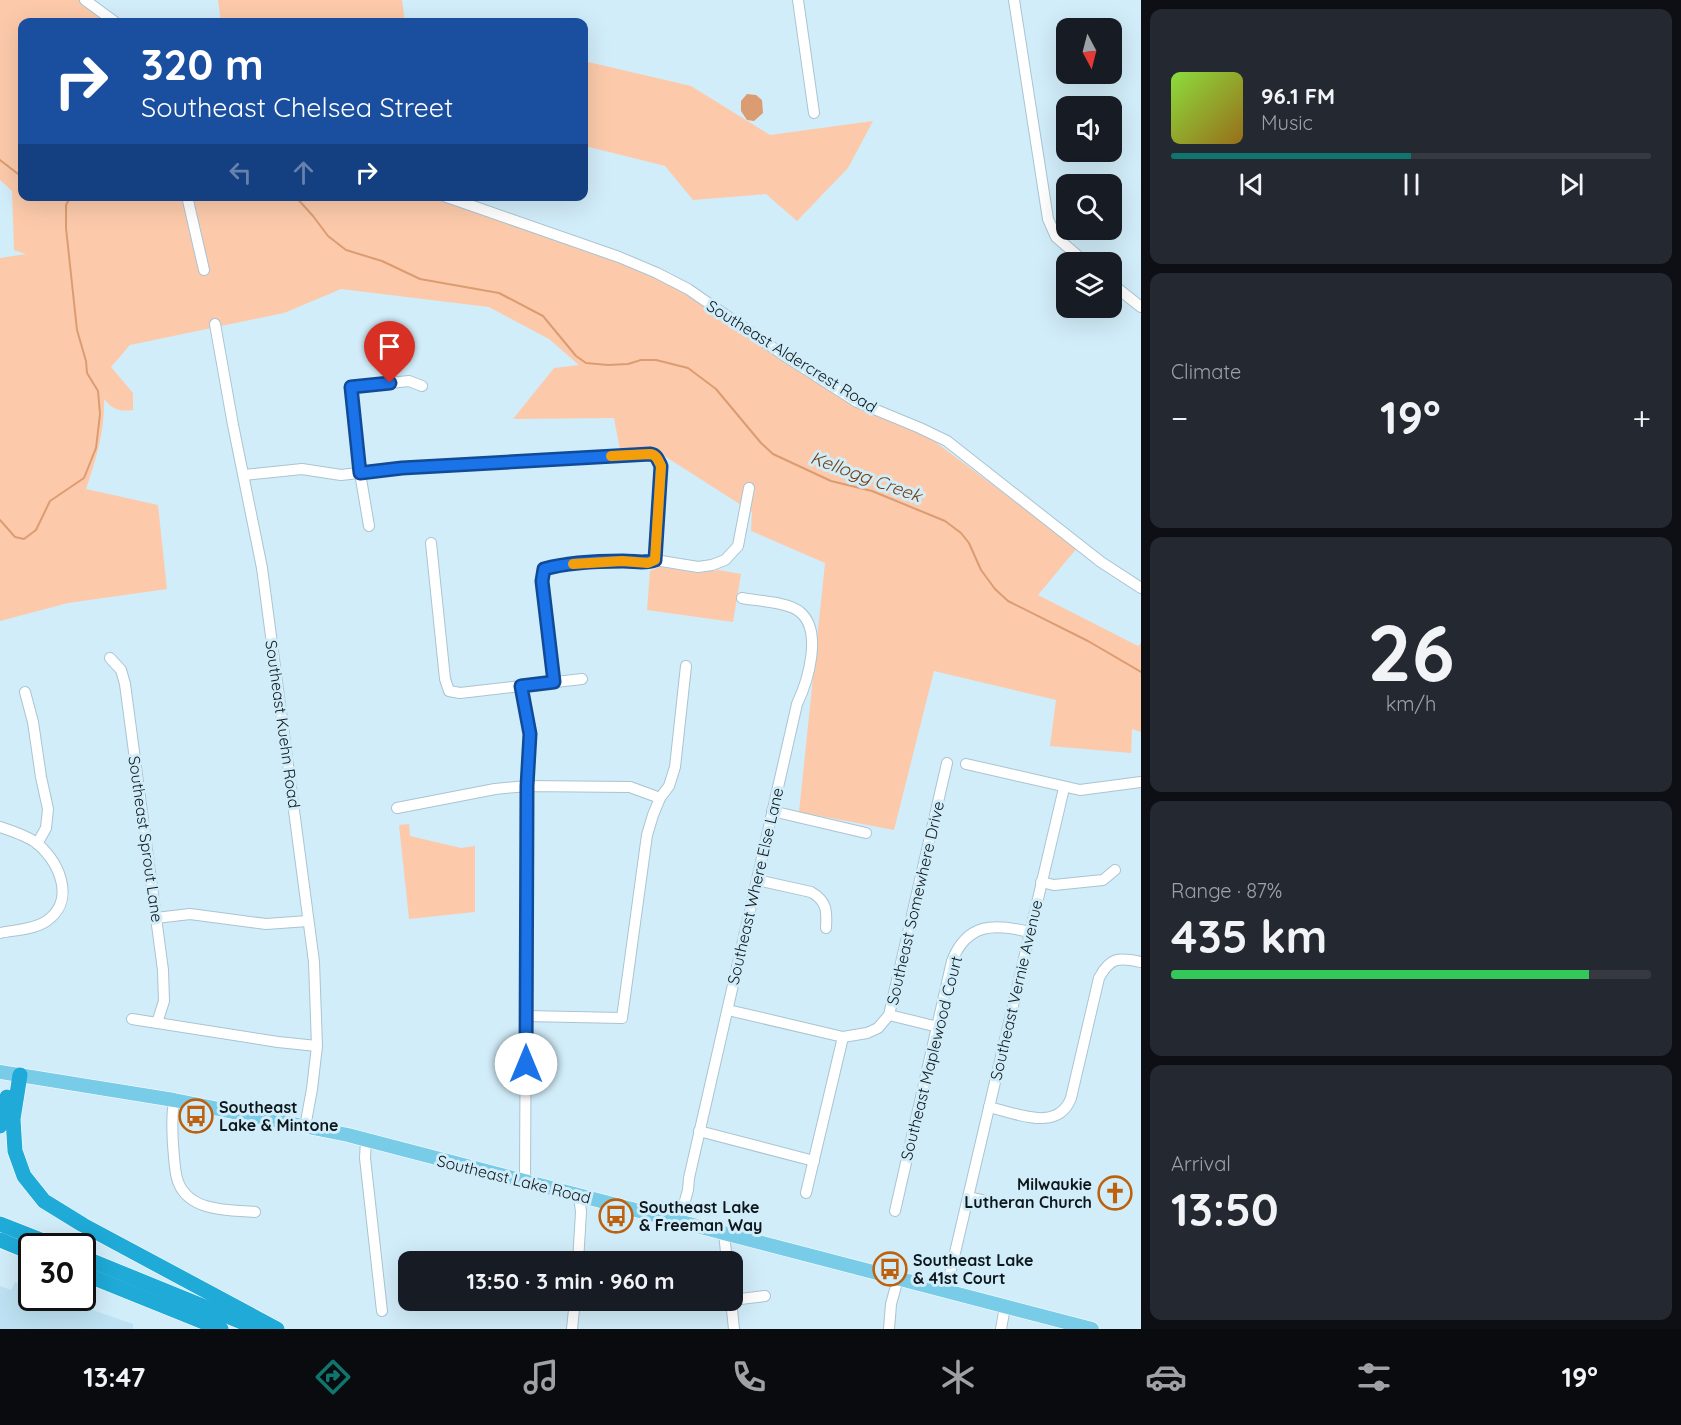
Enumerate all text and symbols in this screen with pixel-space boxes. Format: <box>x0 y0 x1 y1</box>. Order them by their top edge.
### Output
north arrow <box>1056 18 1122 84</box>
map controls <box>1056 18 1122 318</box>
text: 320 m <box>141 38 264 91</box>
icon: right <box>42 42 120 120</box>
text: 96.1 FM <box>1261 82 1335 110</box>
text: Southeast Chelsea Street <box>141 90 453 124</box>
button: sound <box>1056 96 1122 162</box>
text: Music <box>1261 110 1313 135</box>
icon: left <box>224 156 257 189</box>
icon: ahead <box>287 156 320 189</box>
icon: right <box>350 156 383 189</box>
icon: previous <box>1235 168 1268 201</box>
icon: pause <box>1395 168 1428 201</box>
icon: next <box>1555 168 1588 201</box>
button: search <box>1056 174 1122 240</box>
button: layers <box>1056 252 1122 318</box>
street label: Southeast Aldercrest Road <box>703 295 881 417</box>
pin <box>364 321 415 383</box>
icon: arrive <box>373 330 406 363</box>
text: Climate <box>1171 359 1241 384</box>
text: 19° <box>1380 389 1441 445</box>
text: − <box>1171 397 1188 438</box>
text: + <box>1632 397 1651 438</box>
water label: Kellogg Creek <box>807 446 926 508</box>
text: 26 <box>1367 603 1455 701</box>
street label: Southeast Kuehn Road <box>261 639 305 809</box>
text: km/h <box>1386 691 1436 716</box>
street label: Southeast Sprout Lane <box>124 754 168 924</box>
street label: Southeast Where Else Lane <box>723 786 787 986</box>
street label: Southeast Somewhere Drive <box>882 799 948 1007</box>
text: Range · 87% <box>1171 878 1282 903</box>
street label: Southeast Vernie Avenue <box>985 898 1047 1082</box>
text: 435 km <box>1171 908 1327 964</box>
street label: Southeast Maplewood Court <box>896 954 966 1162</box>
position arrow <box>494 1032 558 1096</box>
place label: Southeast Lake & Mintone <box>219 1097 338 1135</box>
bus stop icon: Southeast Lake & Mintone <box>178 1098 214 1134</box>
street label: Southeast Lake Road <box>435 1150 593 1208</box>
text: Arrival <box>1171 1151 1231 1176</box>
place label: Milwaukie Lutheran Church <box>964 1174 1092 1212</box>
church icon: Milwaukie Lutheran Church <box>1097 1175 1133 1211</box>
text: 13:50 <box>1171 1181 1279 1237</box>
place label: Southeast Lake & Freeman Way <box>639 1197 762 1235</box>
bus stop icon: Southeast Lake & Freeman Way <box>598 1198 634 1234</box>
speed limit sign: 30 <box>18 1233 96 1311</box>
place label: Southeast Lake & 41st Court <box>913 1250 1033 1288</box>
bus stop icon: Southeast Lake & 41st Court <box>872 1251 908 1287</box>
text: 13:50 · 3 min · 960 m <box>466 1267 675 1295</box>
icon: directions <box>312 1356 354 1398</box>
icon: music <box>520 1356 562 1398</box>
icon: phone <box>728 1356 770 1398</box>
icon: climate <box>937 1356 979 1398</box>
icon: car <box>1145 1356 1187 1398</box>
icon: filters <box>1353 1356 1395 1398</box>
text: 13:47 <box>83 1360 145 1394</box>
text: 19° <box>1561 1360 1598 1394</box>

